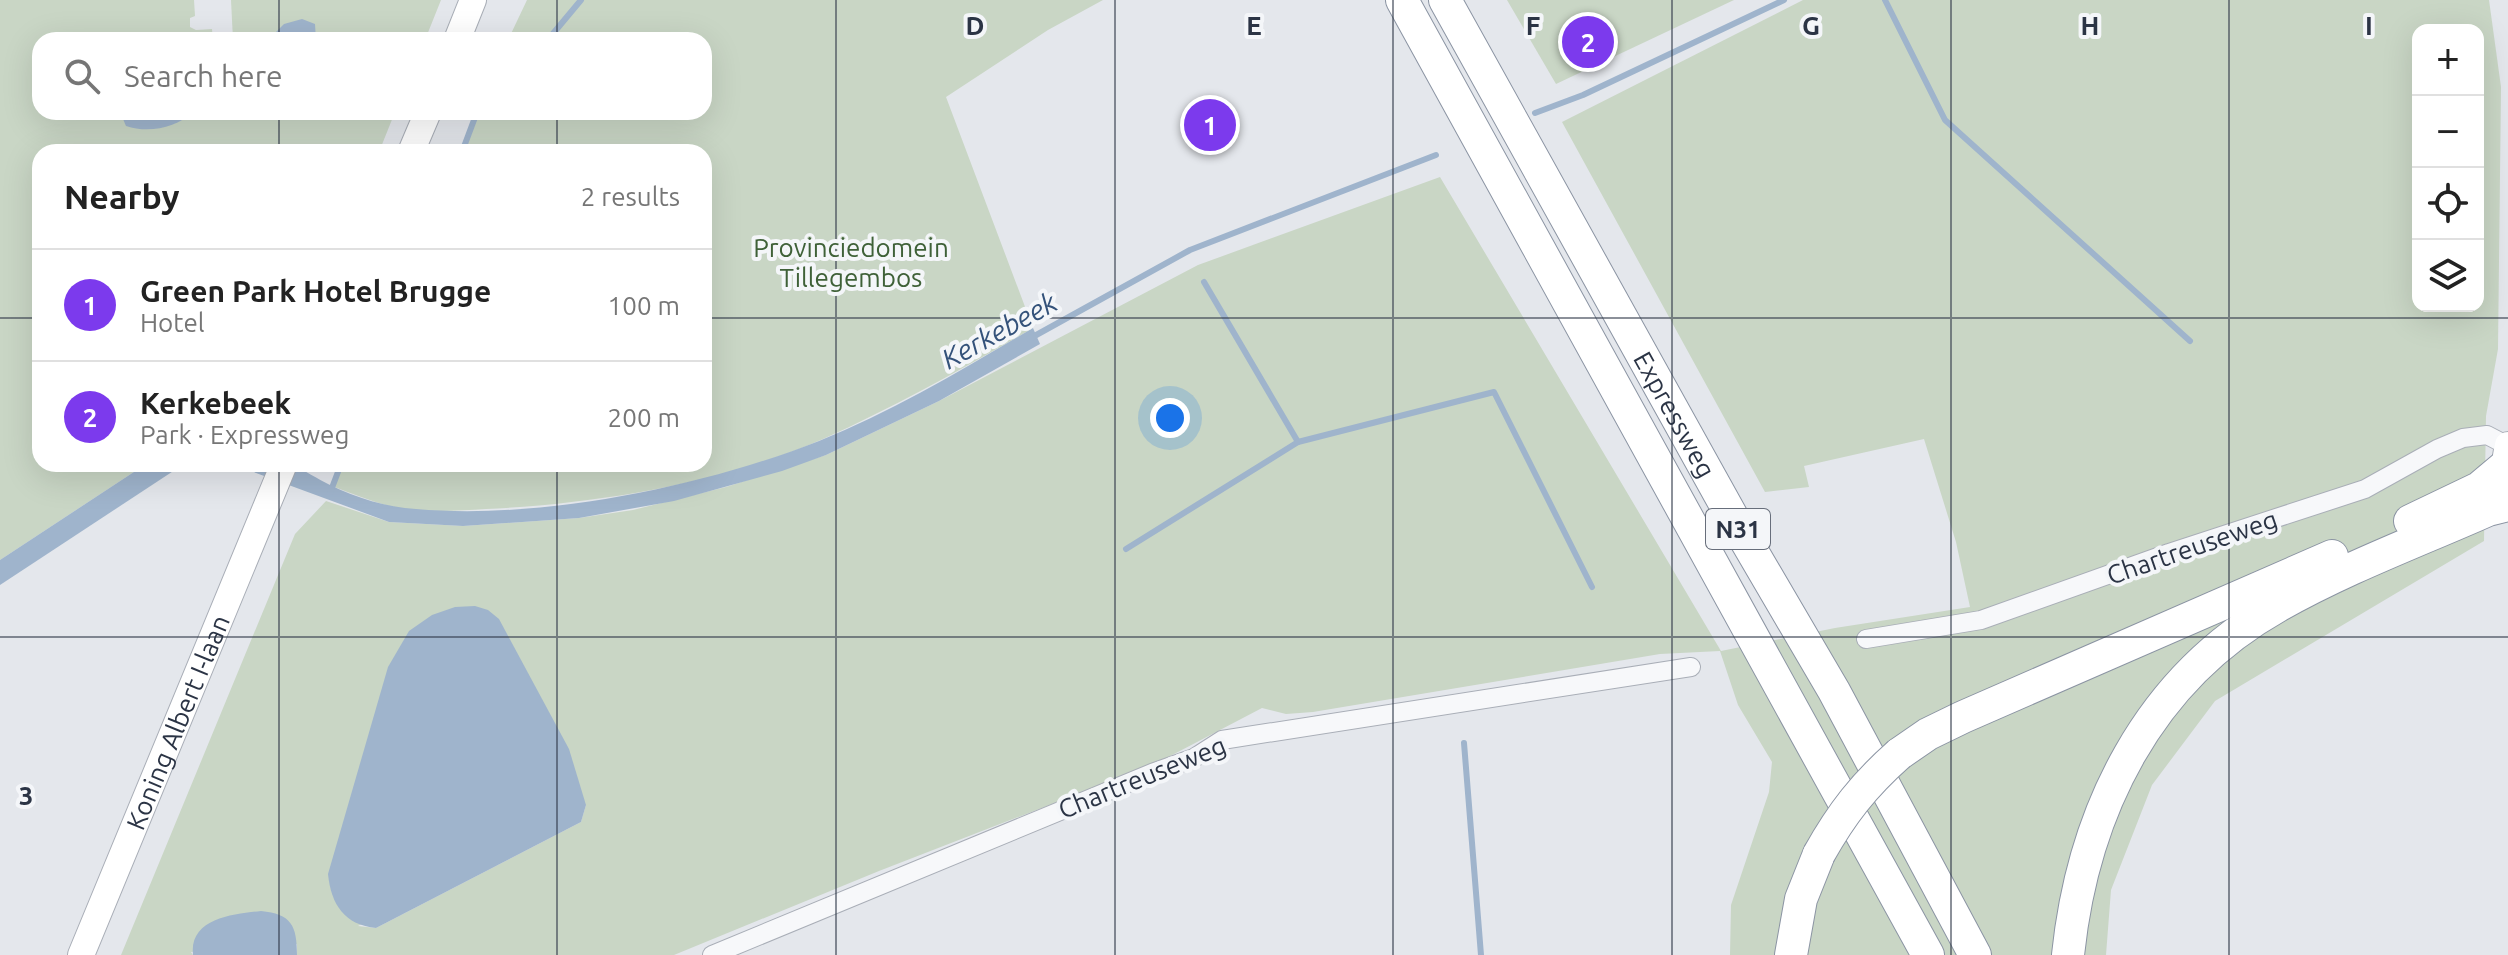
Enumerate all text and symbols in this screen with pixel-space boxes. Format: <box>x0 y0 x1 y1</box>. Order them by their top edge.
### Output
text: D <box>966 11 984 40</box>
text: E <box>1246 11 1262 40</box>
text: F <box>1526 11 1540 40</box>
text: G <box>1802 11 1820 40</box>
text: H <box>2081 11 2099 40</box>
text: I <box>2365 11 2373 40</box>
pin: 2 <box>1562 12 1614 72</box>
map controls <box>2412 24 2484 312</box>
button: + <box>2412 24 2484 96</box>
search box <box>32 32 712 120</box>
icon: search <box>60 54 104 98</box>
text: Search here <box>124 59 283 93</box>
pin: 1 <box>1184 95 1236 155</box>
button: − <box>2412 96 2484 168</box>
button: locate <box>2412 168 2484 240</box>
text: Nearby <box>64 177 179 215</box>
text: 2 results <box>581 182 680 211</box>
park label: Provinciedomein Tillegembos <box>753 233 949 292</box>
button: layers <box>2412 240 2484 312</box>
text: Green Park Hotel Brugge <box>140 274 491 308</box>
water label: Kerkebeek <box>936 285 1063 374</box>
text: 1 <box>83 291 97 320</box>
text: 100 m <box>608 291 680 320</box>
text: Hotel <box>140 308 205 337</box>
street label: Expressweg <box>1629 346 1722 482</box>
text: Kerkebeek <box>140 386 291 420</box>
your location <box>1150 398 1190 438</box>
text: 2 <box>83 403 97 432</box>
text: 200 m <box>608 403 680 432</box>
text: Park · Expressweg <box>140 420 349 449</box>
street label: Chartreuseweg <box>2103 504 2281 590</box>
road number: N31 <box>1706 509 1770 549</box>
street label: Koning Albert I-laan <box>120 610 235 834</box>
street label: Chartreuseweg <box>1054 730 1230 824</box>
text: 3 <box>19 781 33 810</box>

